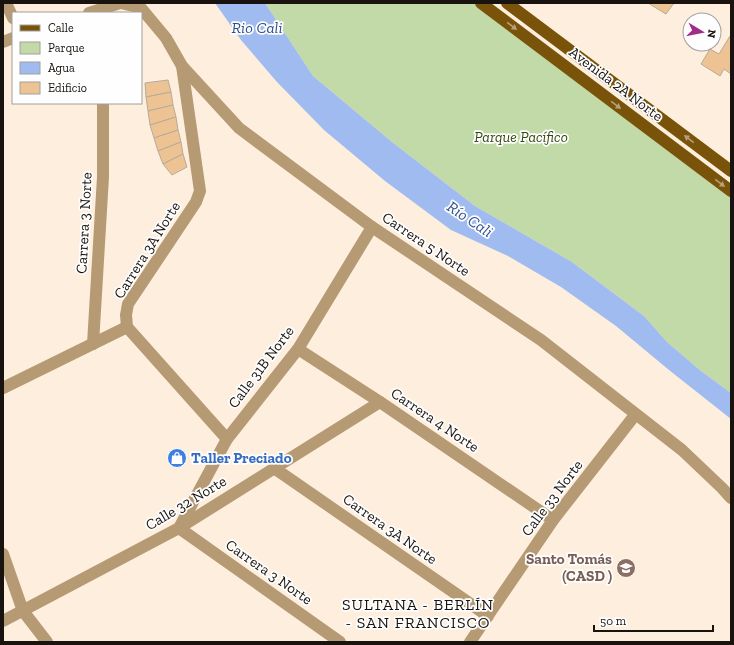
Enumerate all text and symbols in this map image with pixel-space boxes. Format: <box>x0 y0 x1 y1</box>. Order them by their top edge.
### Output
legend <box>12 12 142 104</box>
north arrow <box>682 12 722 52</box>
water label: Rio Cali <box>232 18 282 37</box>
text: Calle <box>48 21 74 35</box>
one-way arrow <box>507 22 518 31</box>
text: N <box>704 28 718 40</box>
text: Parque <box>48 41 85 55</box>
street label: Avenida 2A Norte <box>566 43 666 125</box>
text: Agua <box>48 61 75 75</box>
text: Edificio <box>48 81 87 95</box>
one-way arrow <box>611 100 621 108</box>
park label: Parque Pacífico <box>474 128 568 146</box>
one-way arrow <box>683 135 694 143</box>
street label: Carrera 3 Norte <box>72 172 96 274</box>
one-way arrow <box>714 179 725 187</box>
water label: Río Cali <box>444 197 496 241</box>
street label: Carrera 3A Norte <box>110 198 184 302</box>
street label: Carrera 5 Norte <box>379 208 473 280</box>
street label: Calle 31B Norte <box>224 322 298 412</box>
street label: Carrera 4 Norte <box>388 384 482 456</box>
shop icon: Taller Preciado <box>166 447 188 469</box>
place label: Taller Preciado <box>191 449 292 467</box>
street label: Calle 33 Norte <box>517 456 587 540</box>
street label: Calle 32 Norte <box>142 472 230 534</box>
street label: Carrera 3A Norte <box>339 490 441 568</box>
street label: Carrera 3 Norte <box>222 535 316 609</box>
place label: Santo Tomás (CASD ) <box>526 550 612 585</box>
school or university icon: Santo Tomás (CASD ) <box>615 557 637 579</box>
district label: SULTANA - BERLÍN - SAN FRANCISCO <box>342 595 494 632</box>
scale bar <box>594 607 713 633</box>
text: 50 m <box>600 614 627 628</box>

